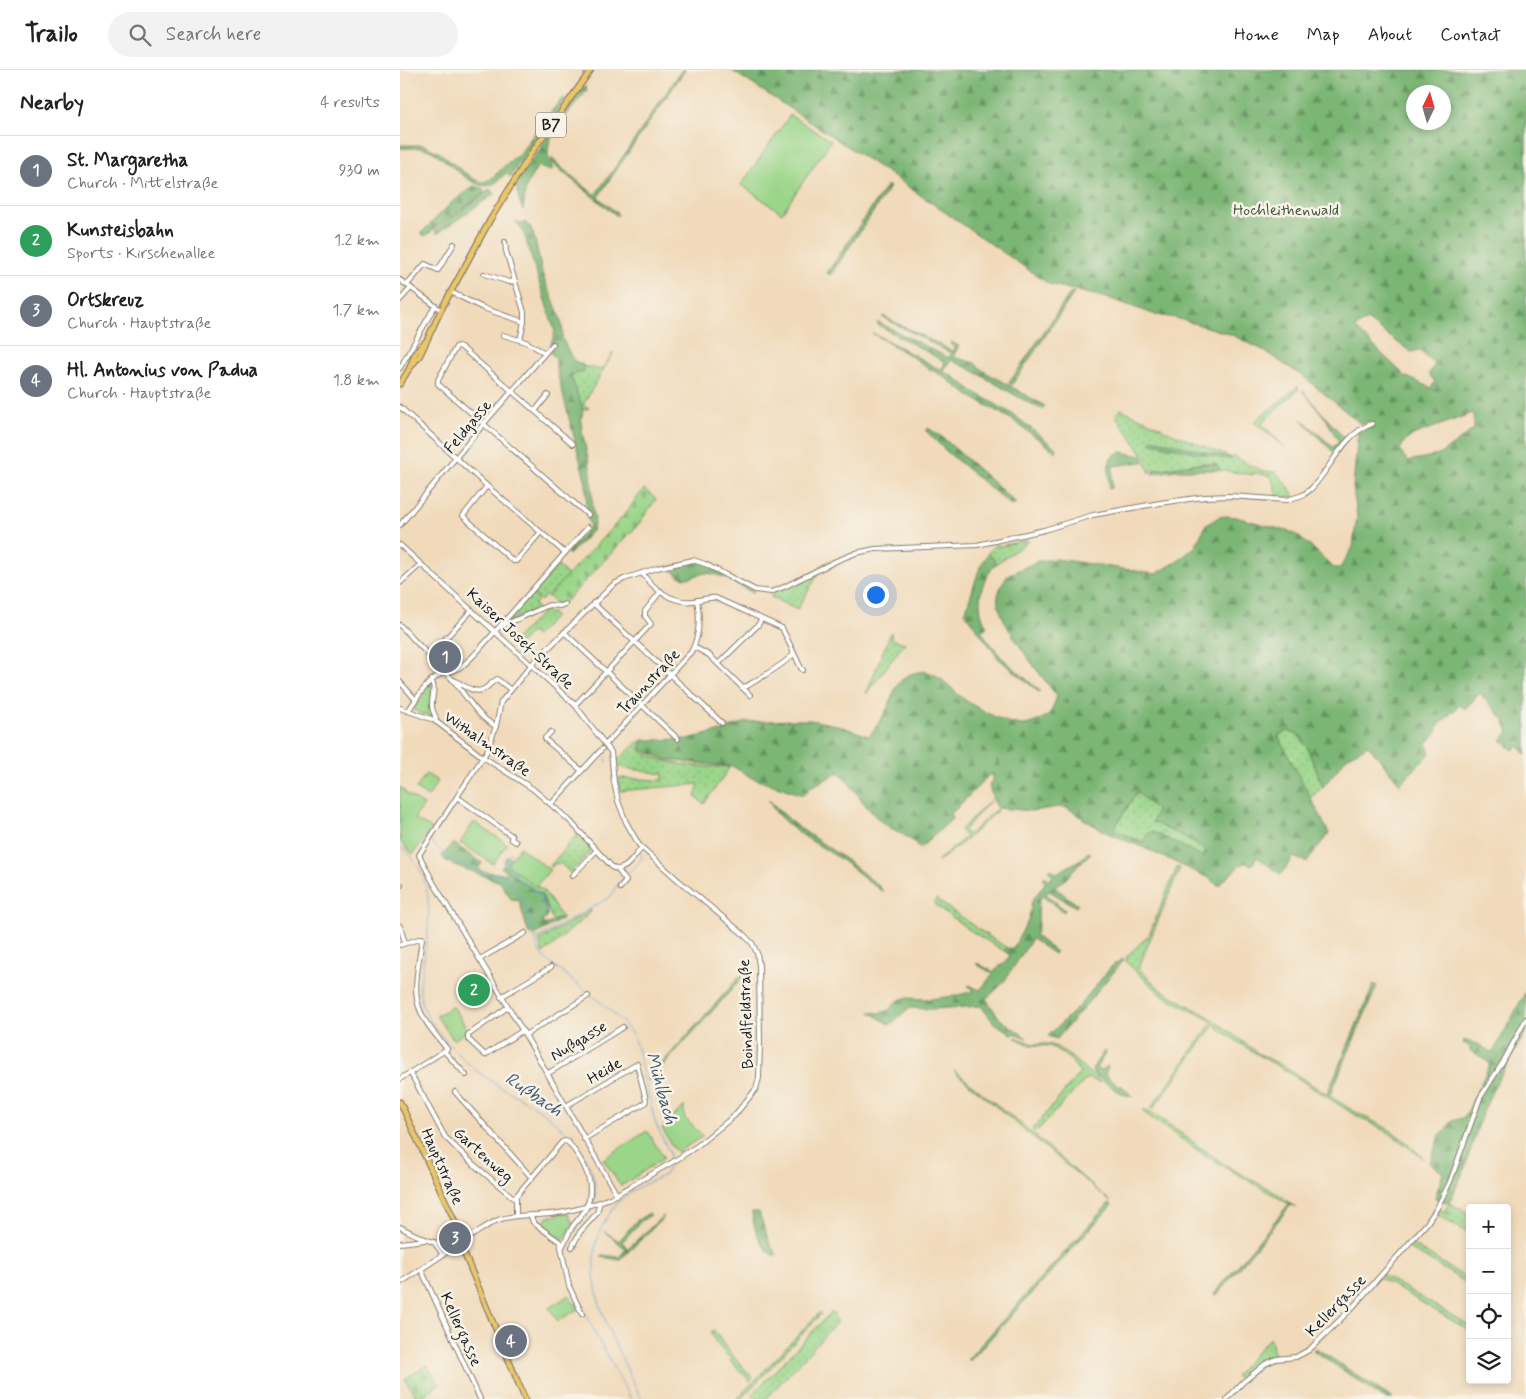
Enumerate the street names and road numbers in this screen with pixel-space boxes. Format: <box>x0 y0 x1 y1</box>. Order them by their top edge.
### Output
road number: B7 <box>536 112 566 138</box>
street label: Feldgasse <box>439 395 497 458</box>
street label: Kaiser Josef-Straße <box>462 584 578 695</box>
street label: Traunstraße <box>613 644 685 720</box>
street label: Withalmstraße <box>439 706 535 782</box>
street label: Boindlfeldstraße <box>734 959 759 1069</box>
street label: Nußgasse <box>547 1016 611 1066</box>
street label: Heide <box>584 1053 626 1090</box>
street label: Gartenweg <box>448 1123 517 1188</box>
street label: Hauptstraße <box>415 1125 468 1208</box>
street label: Kellergasse <box>1301 1270 1372 1342</box>
street label: Kellergasse <box>434 1289 486 1370</box>

